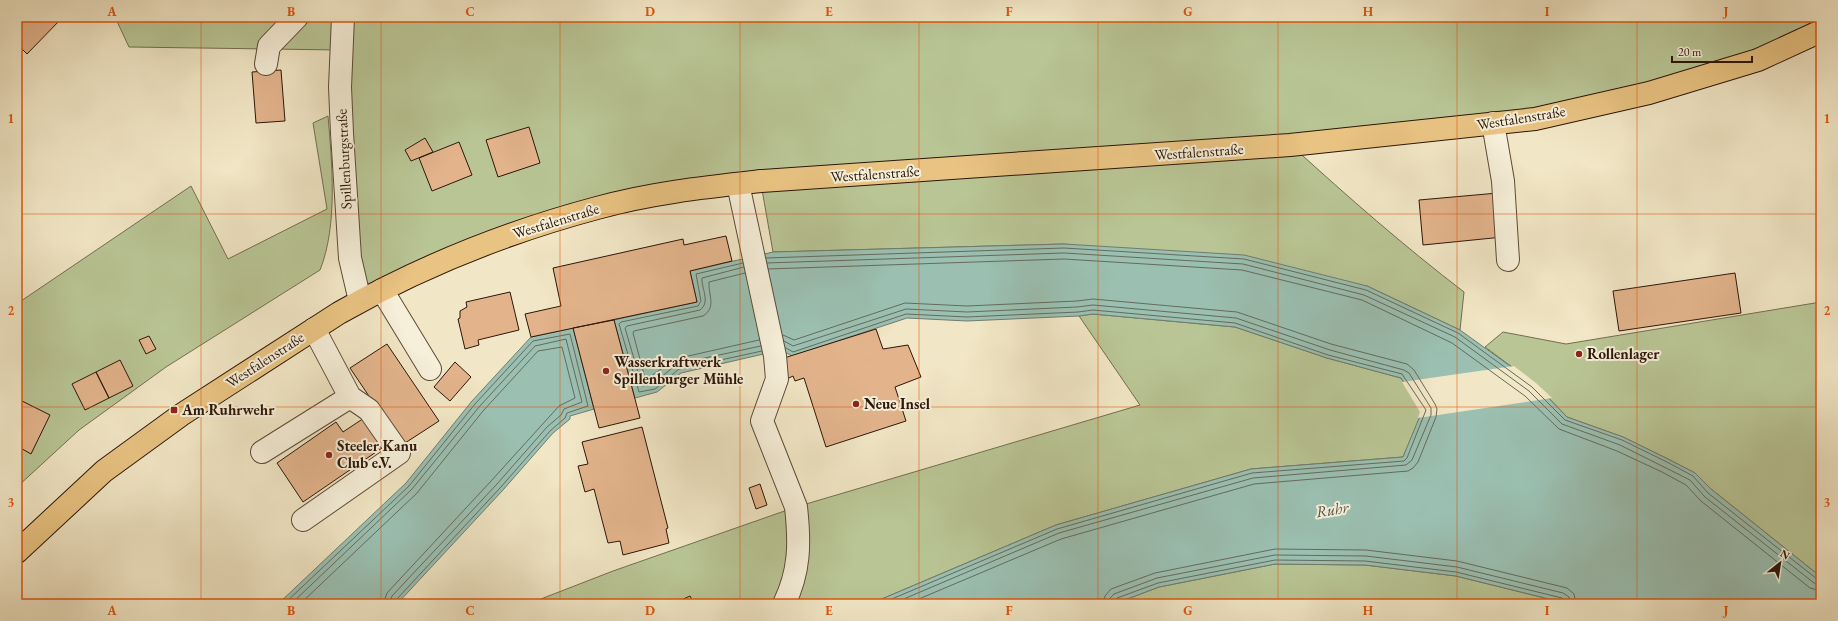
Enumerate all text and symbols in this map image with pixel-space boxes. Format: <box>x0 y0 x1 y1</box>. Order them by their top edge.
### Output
text: A <box>106 3 117 20</box>
text: B <box>287 3 295 20</box>
text: C <box>465 3 475 20</box>
text: D <box>645 3 655 20</box>
text: E <box>825 3 833 20</box>
text: F <box>1005 3 1013 20</box>
text: G <box>1183 3 1193 20</box>
text: H <box>1363 3 1374 20</box>
text: I <box>1545 3 1550 20</box>
text: J <box>1722 3 1729 20</box>
scale bar <box>1672 38 1752 64</box>
text: 20 m <box>1678 44 1702 60</box>
street label: Westfalenstraße <box>1475 101 1567 134</box>
street label: Spillenburgstraße <box>331 108 356 210</box>
text: 1 <box>8 110 15 127</box>
text: 1 <box>1824 110 1831 127</box>
street label: Westfalenstraße <box>1154 139 1244 164</box>
street label: Westfalenstraße <box>830 161 920 186</box>
street label: Westfalenstraße <box>510 198 601 243</box>
text: 2 <box>8 302 15 319</box>
text: 2 <box>1824 302 1831 319</box>
street label: Westfalenstraße <box>222 327 307 392</box>
place label: Rollenlager <box>1587 344 1660 363</box>
marker: Rollenlager <box>1574 349 1584 359</box>
place label: Wasserkraftwerk Spillenburger Mühle <box>614 352 743 388</box>
marker: Wasserkraftwerk Spillenburger Mühle <box>601 366 611 376</box>
place label: Neue Insel <box>864 394 931 413</box>
marker: Neue Insel <box>851 399 861 409</box>
place label: Am Ruhrwehr <box>181 400 275 419</box>
marker: Am Ruhrwehr <box>169 405 179 415</box>
place label: Steeler Kanu Club e.V. <box>337 436 418 472</box>
marker: Steeler Kanu Club e.V. <box>324 450 334 460</box>
text: 3 <box>8 494 15 511</box>
text: 3 <box>1824 494 1831 511</box>
water label: Ruhr <box>1314 496 1351 522</box>
north arrow <box>1760 543 1800 583</box>
text: N <box>1778 546 1792 563</box>
text: A <box>106 602 117 619</box>
text: B <box>287 602 295 619</box>
text: C <box>465 602 475 619</box>
text: D <box>645 602 655 619</box>
text: E <box>825 602 833 619</box>
text: F <box>1005 602 1013 619</box>
text: G <box>1183 602 1193 619</box>
text: H <box>1363 602 1374 619</box>
text: I <box>1545 602 1550 619</box>
text: J <box>1722 602 1729 619</box>

